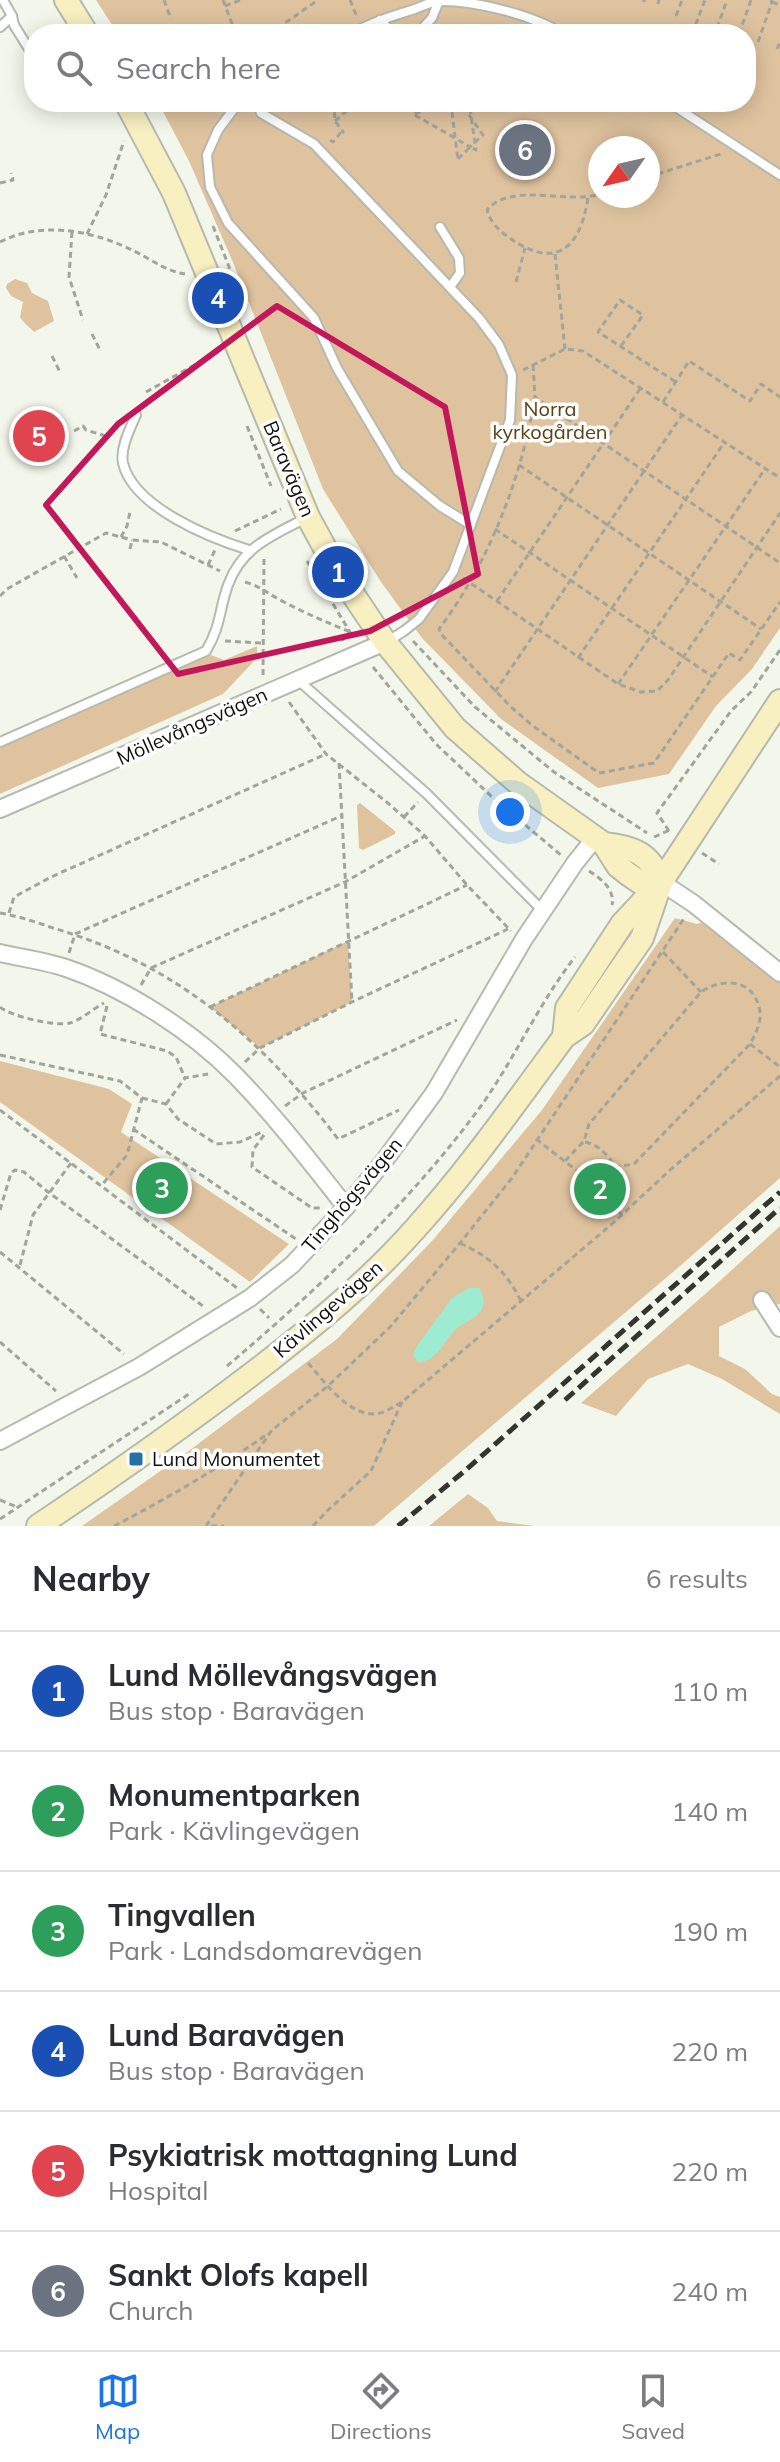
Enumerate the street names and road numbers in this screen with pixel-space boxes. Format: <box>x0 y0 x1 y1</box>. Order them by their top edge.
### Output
street label: Baravägen <box>258 417 321 521</box>
street label: Möllevångsvägen <box>113 681 271 770</box>
street label: Tinghögsvägen <box>296 1132 407 1257</box>
street label: Kävlingevägen <box>268 1254 387 1363</box>

